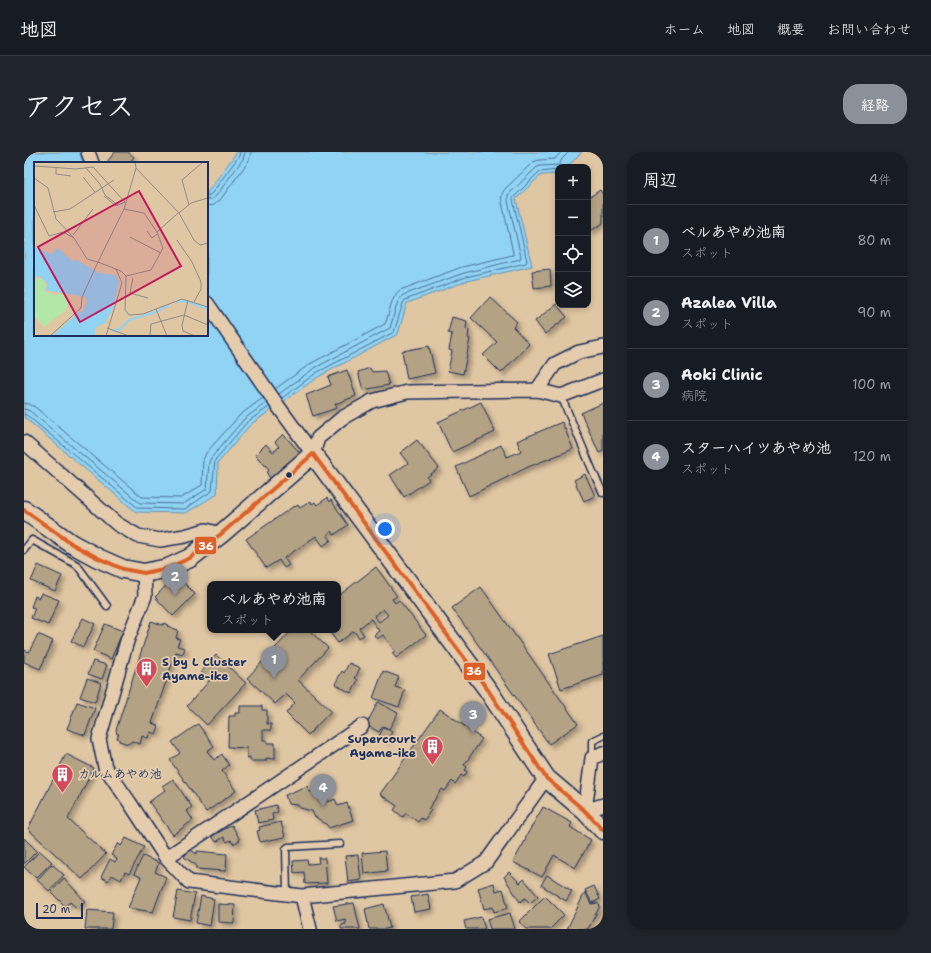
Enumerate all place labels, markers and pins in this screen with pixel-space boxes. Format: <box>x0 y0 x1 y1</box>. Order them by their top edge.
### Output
unlabelled marker <box>284 470 294 480</box>
pin: 2 <box>162 563 188 596</box>
pin: 1 <box>261 646 287 679</box>
place label: S by L Cluster Ayame-ike <box>162 654 247 684</box>
building icon: S by L Cluster Ayame-ike <box>133 656 159 689</box>
pin: 3 <box>460 701 486 734</box>
place label: Supercourt Ayame-ike <box>348 731 416 761</box>
building icon: Supercourt Ayame-ike <box>419 733 445 766</box>
building icon: カルムあやめ池 <box>50 761 76 794</box>
place label: カルムあやめ池 <box>78 766 162 782</box>
pin: 4 <box>310 774 336 807</box>

